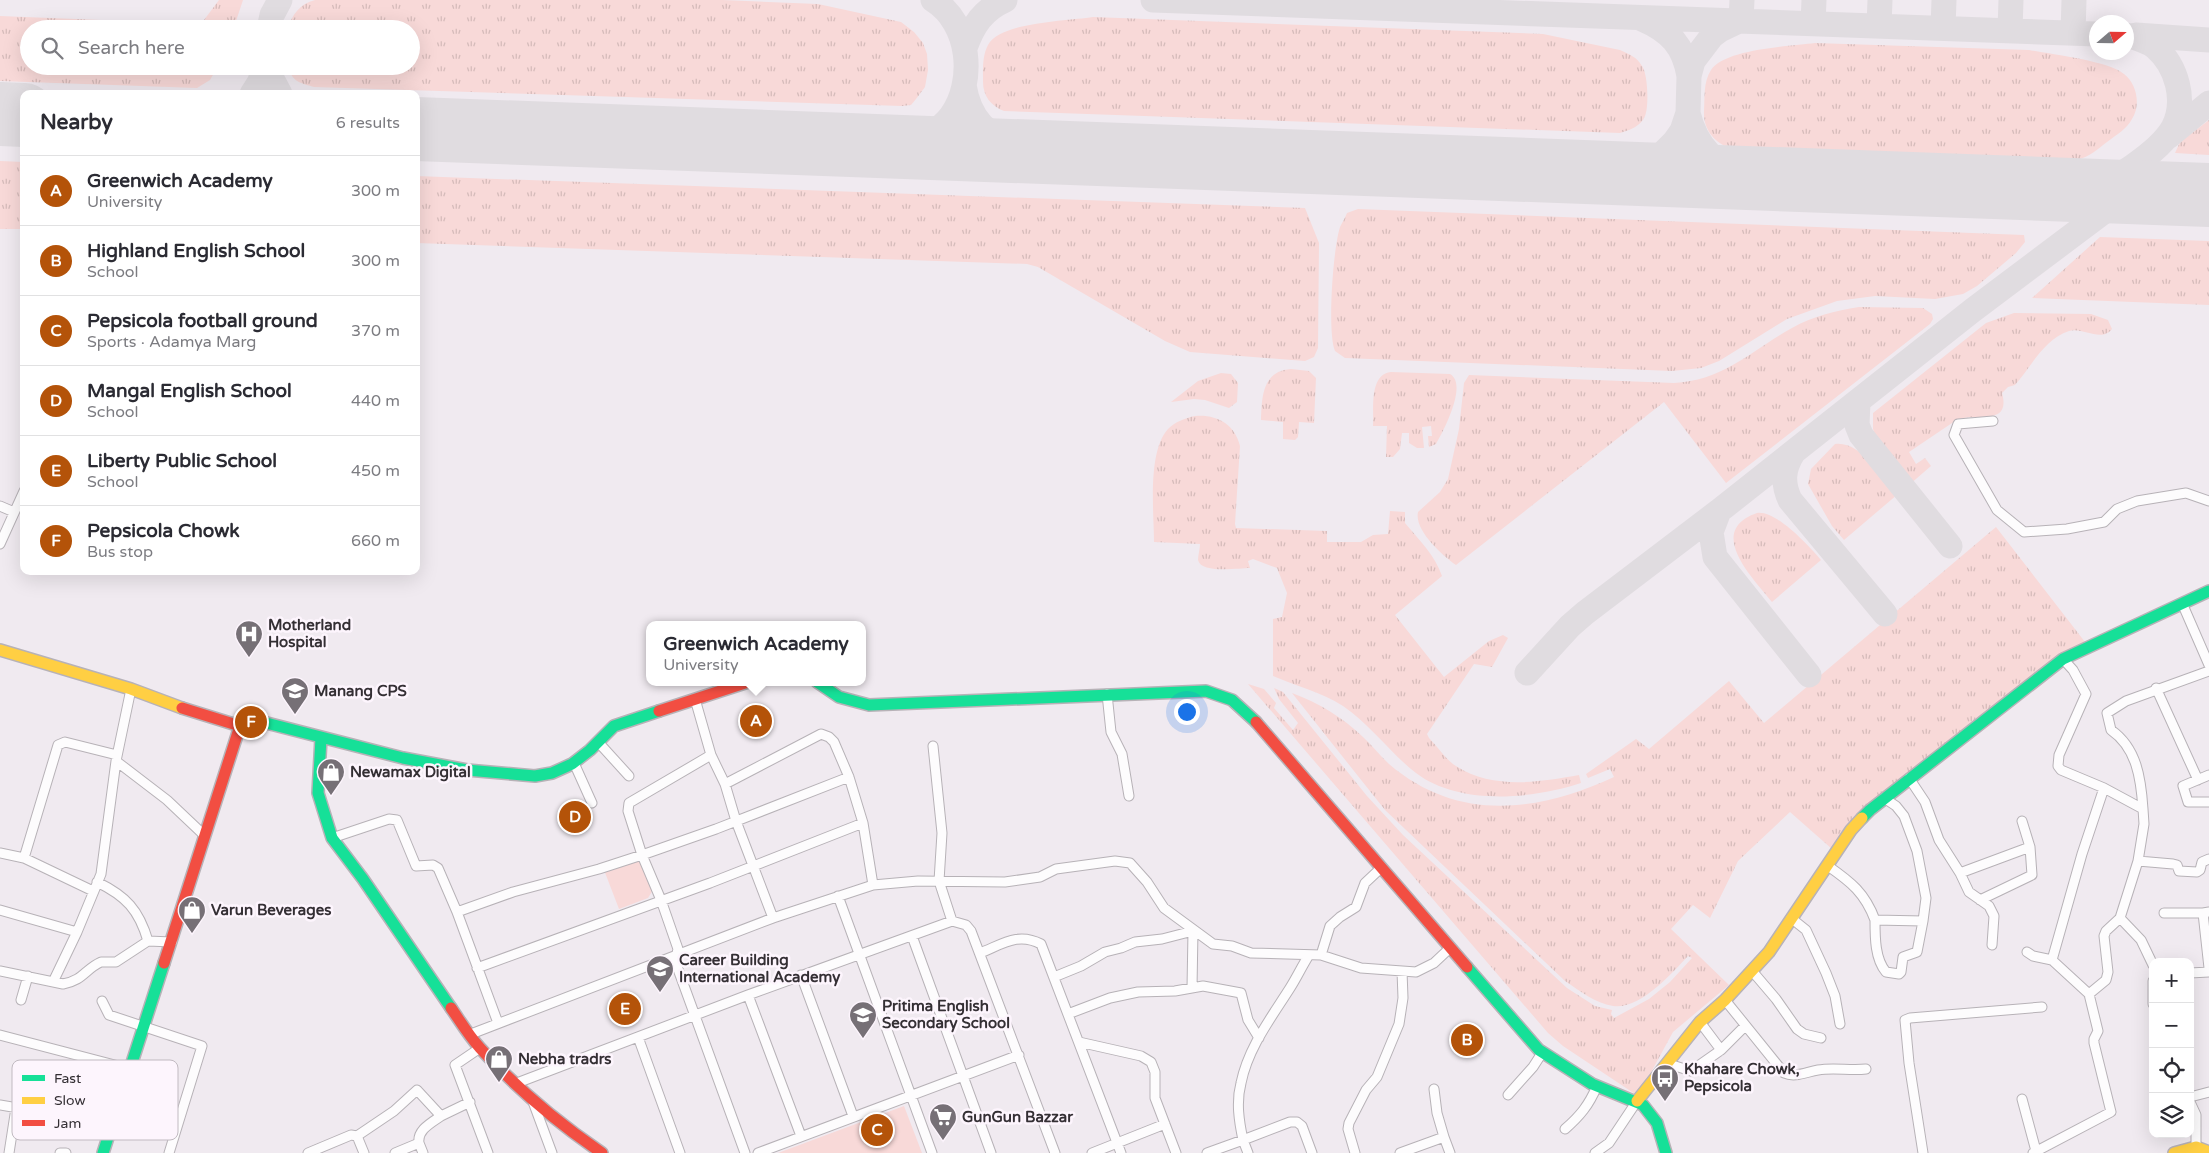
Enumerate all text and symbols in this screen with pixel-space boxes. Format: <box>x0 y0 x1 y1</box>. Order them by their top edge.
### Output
north arrow <box>2089 15 2134 60</box>
search box <box>20 20 420 75</box>
icon: search <box>38 34 66 62</box>
text: Search here <box>78 37 185 59</box>
text: Nearby <box>40 110 113 135</box>
text: 6 results <box>336 113 400 133</box>
text: Greenwich Academy <box>87 170 273 192</box>
text: A <box>50 181 62 201</box>
text: 300 m <box>351 181 400 201</box>
text: University <box>87 192 162 212</box>
text: Highland English School <box>87 240 305 262</box>
text: B <box>50 251 62 271</box>
text: 300 m <box>351 251 400 271</box>
text: School <box>87 262 139 282</box>
text: Pepsicola football ground <box>87 310 318 332</box>
text: C <box>50 321 62 341</box>
text: 370 m <box>351 321 400 341</box>
text: Sports · Adamya Marg <box>87 332 256 352</box>
text: Mangal English School <box>87 380 292 402</box>
text: D <box>50 391 62 411</box>
text: 440 m <box>351 391 400 411</box>
text: School <box>87 402 139 422</box>
text: Liberty Public School <box>87 450 277 472</box>
text: E <box>51 461 61 481</box>
text: 450 m <box>351 461 400 481</box>
text: School <box>87 472 139 492</box>
text: Pepsicola Chowk <box>87 520 240 542</box>
text: F <box>51 531 61 551</box>
text: 660 m <box>351 531 400 551</box>
text: Bus stop <box>87 542 153 562</box>
place label: Motherland Hospital <box>268 616 351 652</box>
hospital icon: Motherland Hospital <box>234 619 264 658</box>
popup <box>646 621 866 686</box>
text: Greenwich Academy <box>663 633 849 655</box>
text: University <box>663 655 739 675</box>
school or university icon: Manang CPS <box>280 676 310 715</box>
place label: Manang CPS <box>314 682 407 701</box>
your location <box>1174 699 1200 725</box>
pin: A <box>740 702 772 740</box>
pin: F <box>235 703 267 741</box>
shop icon: Newamax Digital <box>316 757 346 796</box>
place label: Newamax Digital <box>350 763 471 782</box>
pin: D <box>559 798 591 836</box>
shop icon: Varun Beverages <box>177 895 207 934</box>
place label: Varun Beverages <box>211 901 331 920</box>
place label: Career Building International Academy <box>679 951 840 987</box>
school or university icon: Career Building International Academy <box>645 954 675 993</box>
map controls <box>2149 958 2194 1138</box>
button: + <box>2149 958 2194 1003</box>
pin: E <box>609 990 641 1028</box>
place label: Pritima English Secondary School <box>882 997 1010 1033</box>
school or university icon: Pritima English Secondary School <box>848 1000 878 1039</box>
button: − <box>2149 1003 2194 1048</box>
pin: B <box>1451 1021 1483 1059</box>
shop icon: Nebha tradrs <box>484 1044 514 1083</box>
button: locate <box>2149 1048 2194 1093</box>
place label: Nebha tradrs <box>518 1050 612 1068</box>
legend <box>12 1060 178 1140</box>
place label: Khahare Chowk, Pepsicola <box>1684 1060 1800 1096</box>
bus stop icon: Khahare Chowk, Pepsicola <box>1650 1063 1680 1102</box>
text: Fast <box>54 1070 82 1087</box>
text: Slow <box>54 1092 86 1109</box>
button: layers <box>2149 1093 2194 1138</box>
supermarket icon: GunGun Bazzar <box>928 1102 958 1141</box>
place label: GunGun Bazzar <box>962 1108 1073 1126</box>
pin: C <box>861 1111 893 1149</box>
text: Jam <box>54 1115 81 1132</box>

